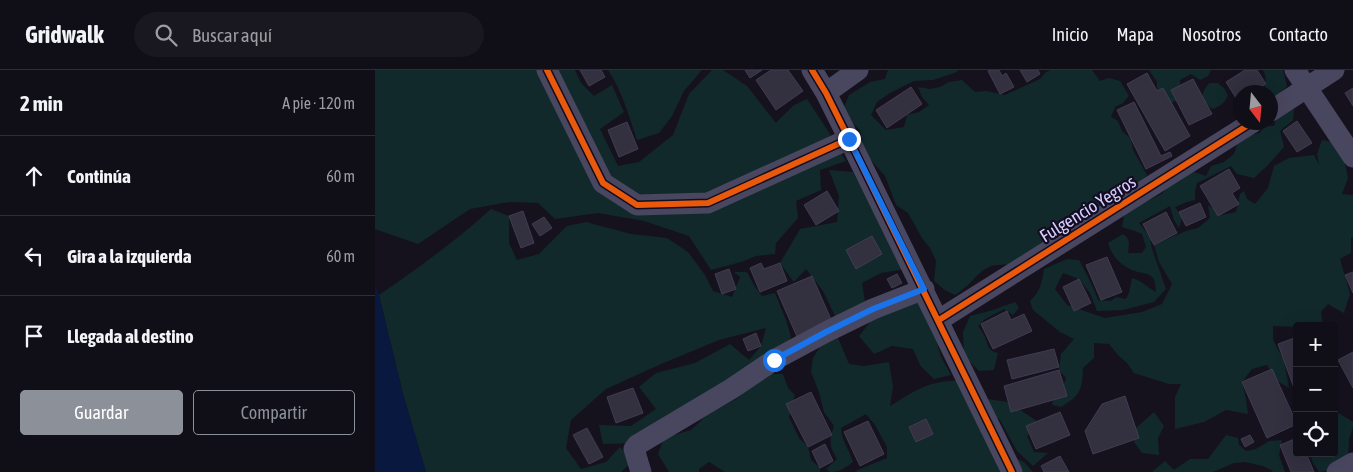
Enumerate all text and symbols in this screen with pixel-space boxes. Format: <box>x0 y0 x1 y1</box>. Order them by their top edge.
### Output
search box <box>134 12 484 57</box>
text: Gridwalk <box>25 21 104 48</box>
icon: search <box>152 21 180 49</box>
text: Buscar aquí <box>192 24 272 46</box>
text: Inicio <box>1052 24 1088 45</box>
text: Mapa <box>1116 24 1154 45</box>
text: Nosotros <box>1182 24 1241 45</box>
text: Contacto <box>1269 24 1328 45</box>
north arrow <box>1233 85 1278 130</box>
text: 2 min <box>20 91 63 115</box>
text: A pie · 120 m <box>282 94 355 112</box>
route end <box>838 128 861 151</box>
icon: ahead <box>20 162 48 190</box>
text: Continúa <box>67 165 131 187</box>
text: 60 m <box>326 167 355 185</box>
street label: Fulgencio Yegros <box>1036 171 1140 246</box>
icon: left <box>20 242 48 270</box>
text: Gira a la izquierda <box>67 245 192 267</box>
text: 60 m <box>326 247 355 265</box>
icon: arrive <box>20 322 48 350</box>
map controls <box>1293 322 1338 457</box>
button: + <box>1293 322 1338 367</box>
text: Llegada al destino <box>67 325 194 347</box>
route start <box>763 349 786 372</box>
button: − <box>1293 367 1338 412</box>
button: Guardar <box>20 390 183 435</box>
button: Compartir <box>193 390 355 435</box>
button: locate <box>1293 412 1338 457</box>

